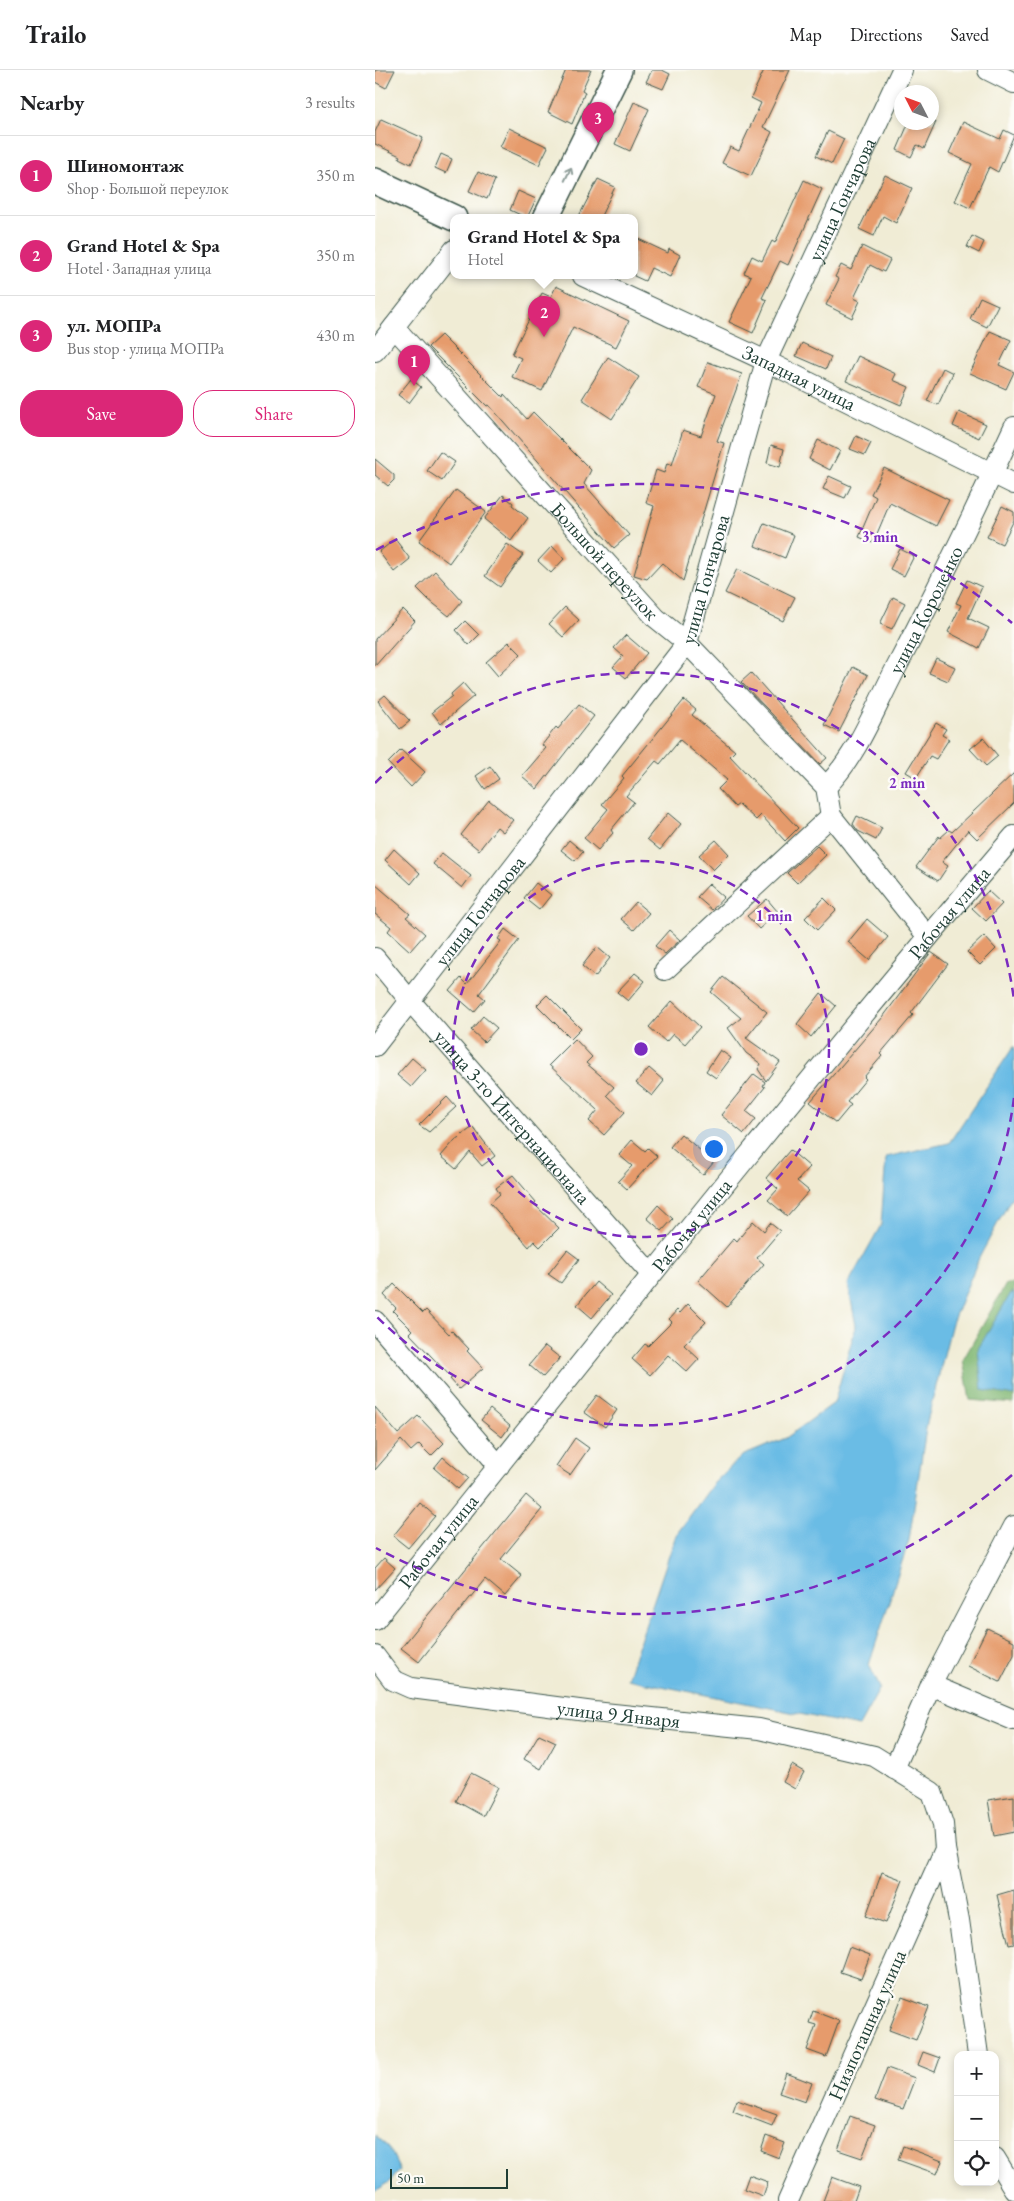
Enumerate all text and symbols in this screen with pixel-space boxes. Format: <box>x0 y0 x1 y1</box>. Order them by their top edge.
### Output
text: Trailo <box>25 19 86 50</box>
text: Map <box>790 23 822 46</box>
text: Directions <box>850 23 922 46</box>
text: Saved <box>950 23 989 46</box>
north arrow <box>894 85 939 130</box>
text: Nearby <box>20 89 84 116</box>
text: 3 results <box>305 92 355 113</box>
pin: 3 <box>582 102 614 143</box>
street label: улица Гончарова <box>802 133 882 265</box>
text: Шиномонтаж <box>67 153 184 178</box>
text: 1 <box>32 165 40 186</box>
text: 350 m <box>316 165 355 186</box>
one-way arrow <box>563 167 573 182</box>
text: Shop · Большой переулок <box>67 178 229 199</box>
popup <box>450 214 638 279</box>
text: Grand Hotel & Spa <box>468 224 620 249</box>
text: Grand Hotel & Spa <box>67 233 220 258</box>
text: 2 <box>32 245 40 266</box>
text: 350 m <box>316 245 355 266</box>
text: Hotel <box>468 249 504 270</box>
text: Hotel · Западная улица <box>67 258 211 279</box>
pin: 2 <box>528 296 560 337</box>
text: ул. МОПРа <box>67 313 161 338</box>
text: 3 <box>32 325 40 346</box>
text: 430 m <box>316 325 355 346</box>
text: Bus stop · улица МОПРа <box>67 338 224 359</box>
street label: Западная улица <box>738 339 860 417</box>
pin: 1 <box>398 345 430 386</box>
button: Save <box>20 390 183 437</box>
button: Share <box>193 390 355 437</box>
street label: Большой переулок <box>545 497 665 626</box>
street label: улица Гончарова <box>674 511 735 647</box>
text: 3 min <box>862 527 899 546</box>
street label: улица Короленко <box>882 541 969 678</box>
text: 2 min <box>889 773 926 792</box>
street label: улица Гончарова <box>429 850 531 971</box>
street label: Рабочая улица <box>902 861 996 964</box>
text: 1 min <box>756 906 793 925</box>
street label: улица 3-го Интернационала <box>428 1024 596 1210</box>
centre of rings <box>632 1040 650 1058</box>
your location <box>701 1136 727 1162</box>
street label: Рабочая улица <box>646 1173 737 1278</box>
street label: Рабочая улица <box>392 1489 484 1594</box>
street label: улица 9 Января <box>556 1694 682 1734</box>
street label: Низпоташная улица <box>822 1946 912 2104</box>
map controls <box>954 2051 999 2186</box>
button: + <box>954 2051 999 2096</box>
button: − <box>954 2096 999 2141</box>
button: locate <box>954 2141 999 2186</box>
scale bar <box>390 2166 507 2189</box>
text: 50 m <box>397 2169 424 2187</box>

